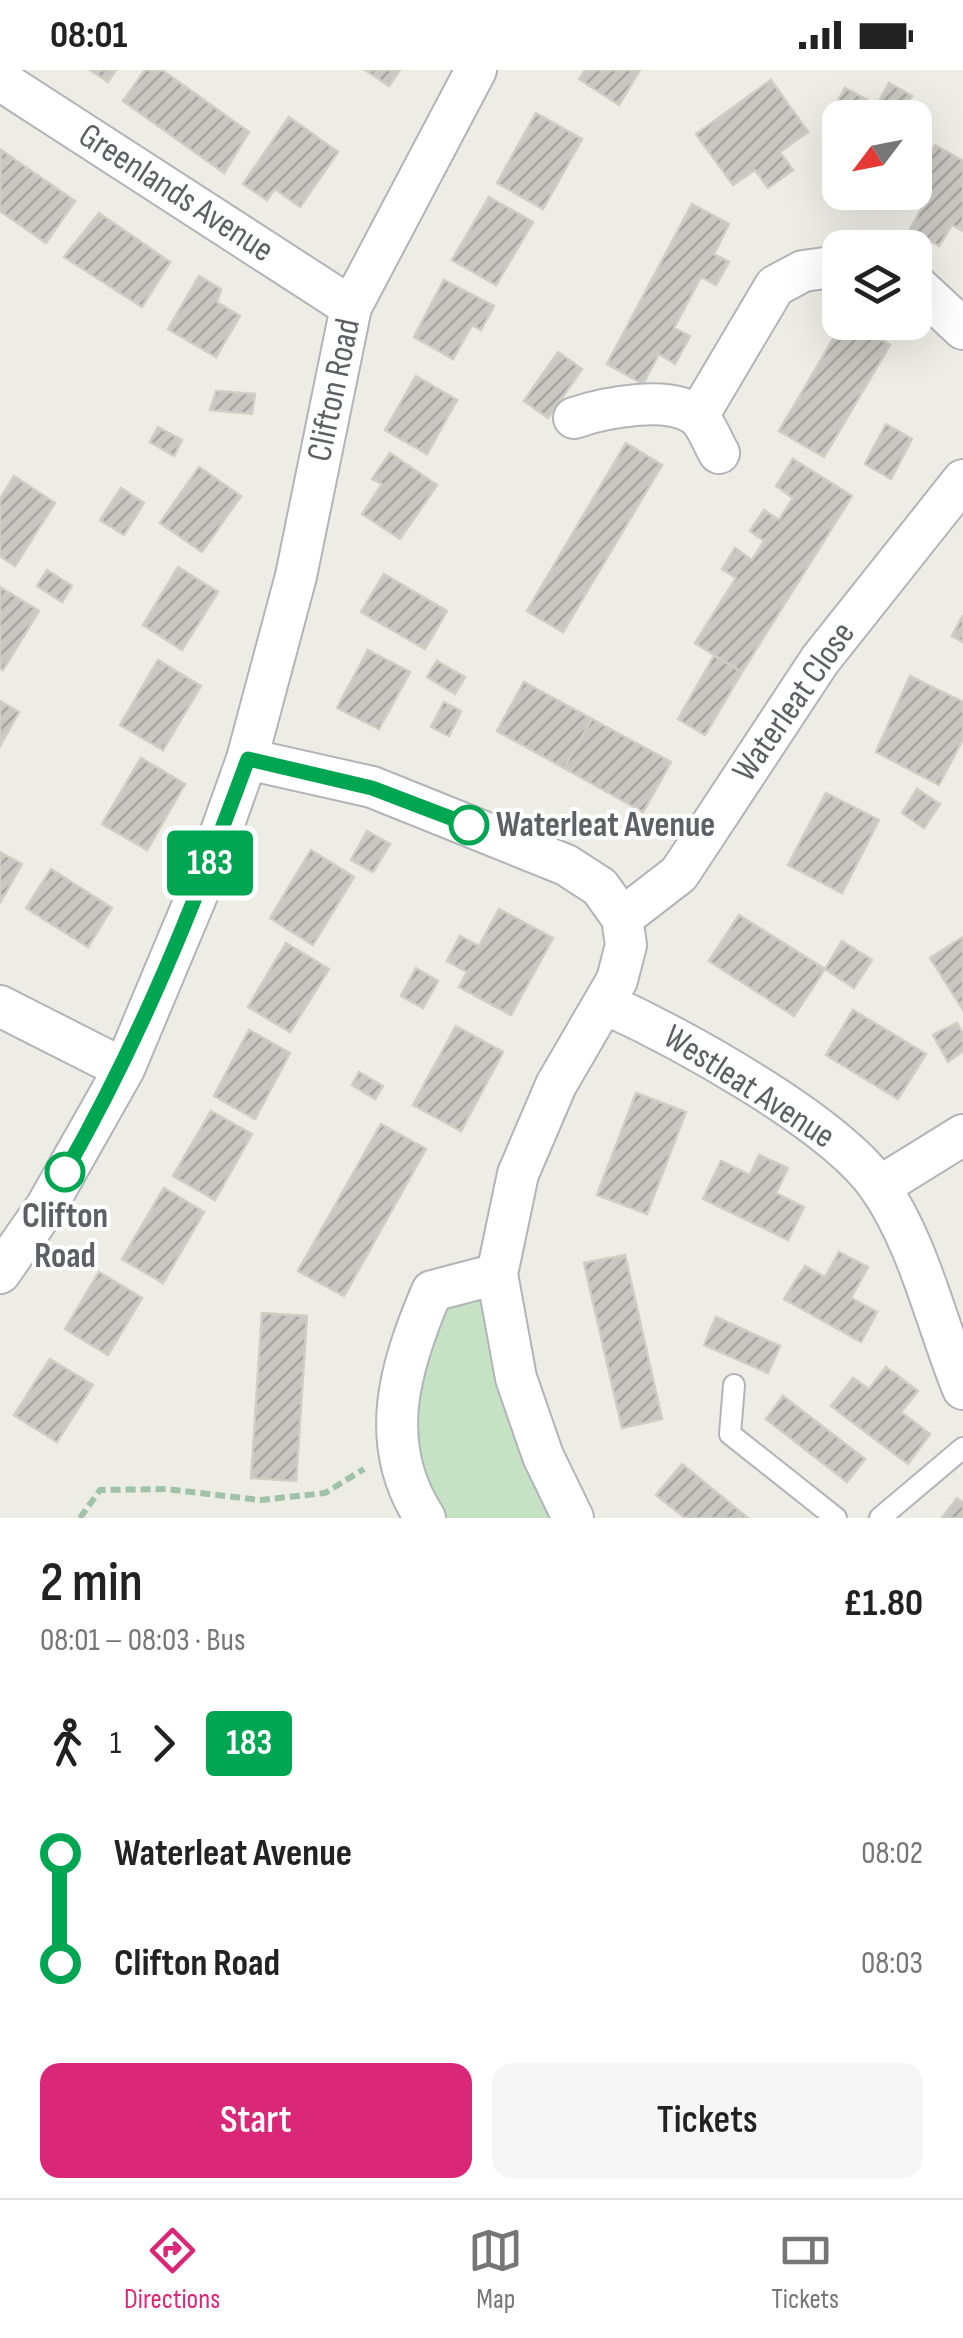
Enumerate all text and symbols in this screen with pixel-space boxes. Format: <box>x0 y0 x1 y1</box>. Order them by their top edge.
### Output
text: 08:01 <box>50 13 128 58</box>
north arrow <box>822 100 932 210</box>
map controls <box>822 100 932 340</box>
street label: Greenlands Avenue <box>71 114 281 272</box>
button: layers <box>822 230 932 340</box>
street label: Clifton Road <box>298 315 370 465</box>
street label: Waterleat Close <box>723 614 865 790</box>
place label: Waterleat Avenue <box>496 804 715 847</box>
marker: Waterleat Avenue <box>450 806 488 844</box>
line badge: 183 <box>152 830 268 896</box>
text: 183 <box>187 842 233 885</box>
street label: Westleat Avenue <box>655 1016 843 1158</box>
marker: Clifton Road <box>46 1153 84 1191</box>
place label: Clifton Road <box>22 1195 108 1278</box>
text: 2 min <box>40 1550 143 1617</box>
text: £1.80 <box>843 1581 923 1626</box>
text: 08:01 – 08:03 · Bus <box>40 1621 245 1660</box>
icon: walk <box>40 1716 95 1771</box>
icon: forward <box>136 1716 191 1771</box>
text: 183 <box>226 1722 272 1765</box>
text: 1 <box>110 1724 121 1763</box>
text: Waterleat Avenue <box>114 1831 352 1876</box>
text: 08:02 <box>861 1834 923 1873</box>
text: Clifton Road <box>114 1941 280 1986</box>
text: 08:03 <box>861 1944 923 1983</box>
button: Start <box>40 2063 472 2178</box>
button: Tickets <box>492 2063 923 2178</box>
tab: Directions <box>124 2223 220 2316</box>
tab: Map <box>468 2223 523 2316</box>
tab: Tickets <box>771 2223 839 2316</box>

